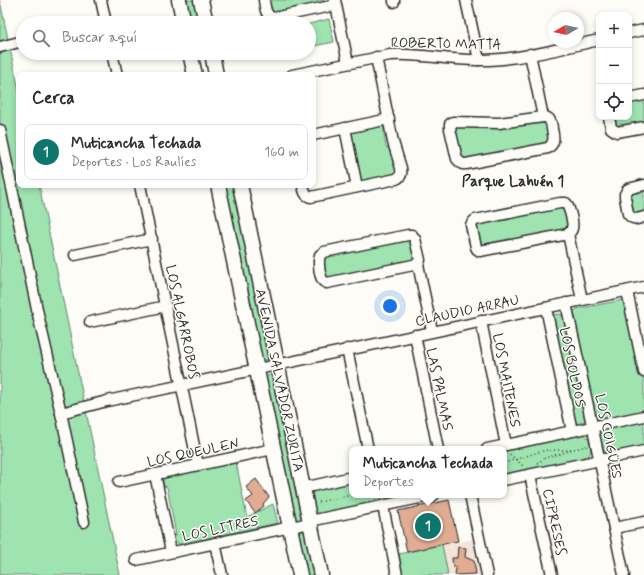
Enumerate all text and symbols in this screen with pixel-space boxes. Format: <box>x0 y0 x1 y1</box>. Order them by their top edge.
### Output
north arrow <box>548 12 584 48</box>
map controls <box>596 12 632 120</box>
button: + <box>596 12 632 48</box>
search box <box>16 16 316 60</box>
icon: search <box>30 27 52 49</box>
text: Buscar aquí <box>62 28 137 48</box>
street label: ROBERTO MATTA <box>391 34 502 54</box>
button: − <box>596 48 632 84</box>
button: locate <box>596 84 632 120</box>
text: Cerca <box>32 87 75 109</box>
text: Muticancha Techada <box>71 134 201 154</box>
text: 1 <box>43 144 49 161</box>
text: 160 m <box>264 144 299 161</box>
text: Deportes · Los Raulíes <box>71 154 196 171</box>
district label: Parque Lahuén 1 <box>462 172 564 192</box>
street label: LOS ALGARROBOS <box>161 263 203 381</box>
street label: AVENIDA SALVADOR ZURITA <box>251 287 307 473</box>
street label: CLAUDIO ARRAU <box>413 291 521 331</box>
your location <box>380 296 400 316</box>
street label: LOS BOLDOS <box>555 325 589 409</box>
street label: LOS MAITENES <box>488 332 524 429</box>
street label: LAS PALMAS <box>421 346 457 432</box>
street label: LOS COIGÜES <box>590 392 626 480</box>
street label: LOS QUEULEN <box>145 434 241 472</box>
popup <box>349 446 507 498</box>
text: Muticancha Techada <box>363 454 493 474</box>
text: Deportes <box>363 474 414 491</box>
street label: CIPRESES <box>538 487 570 557</box>
pin: 1 <box>415 511 441 541</box>
street label: LOS LITRES <box>181 512 260 546</box>

